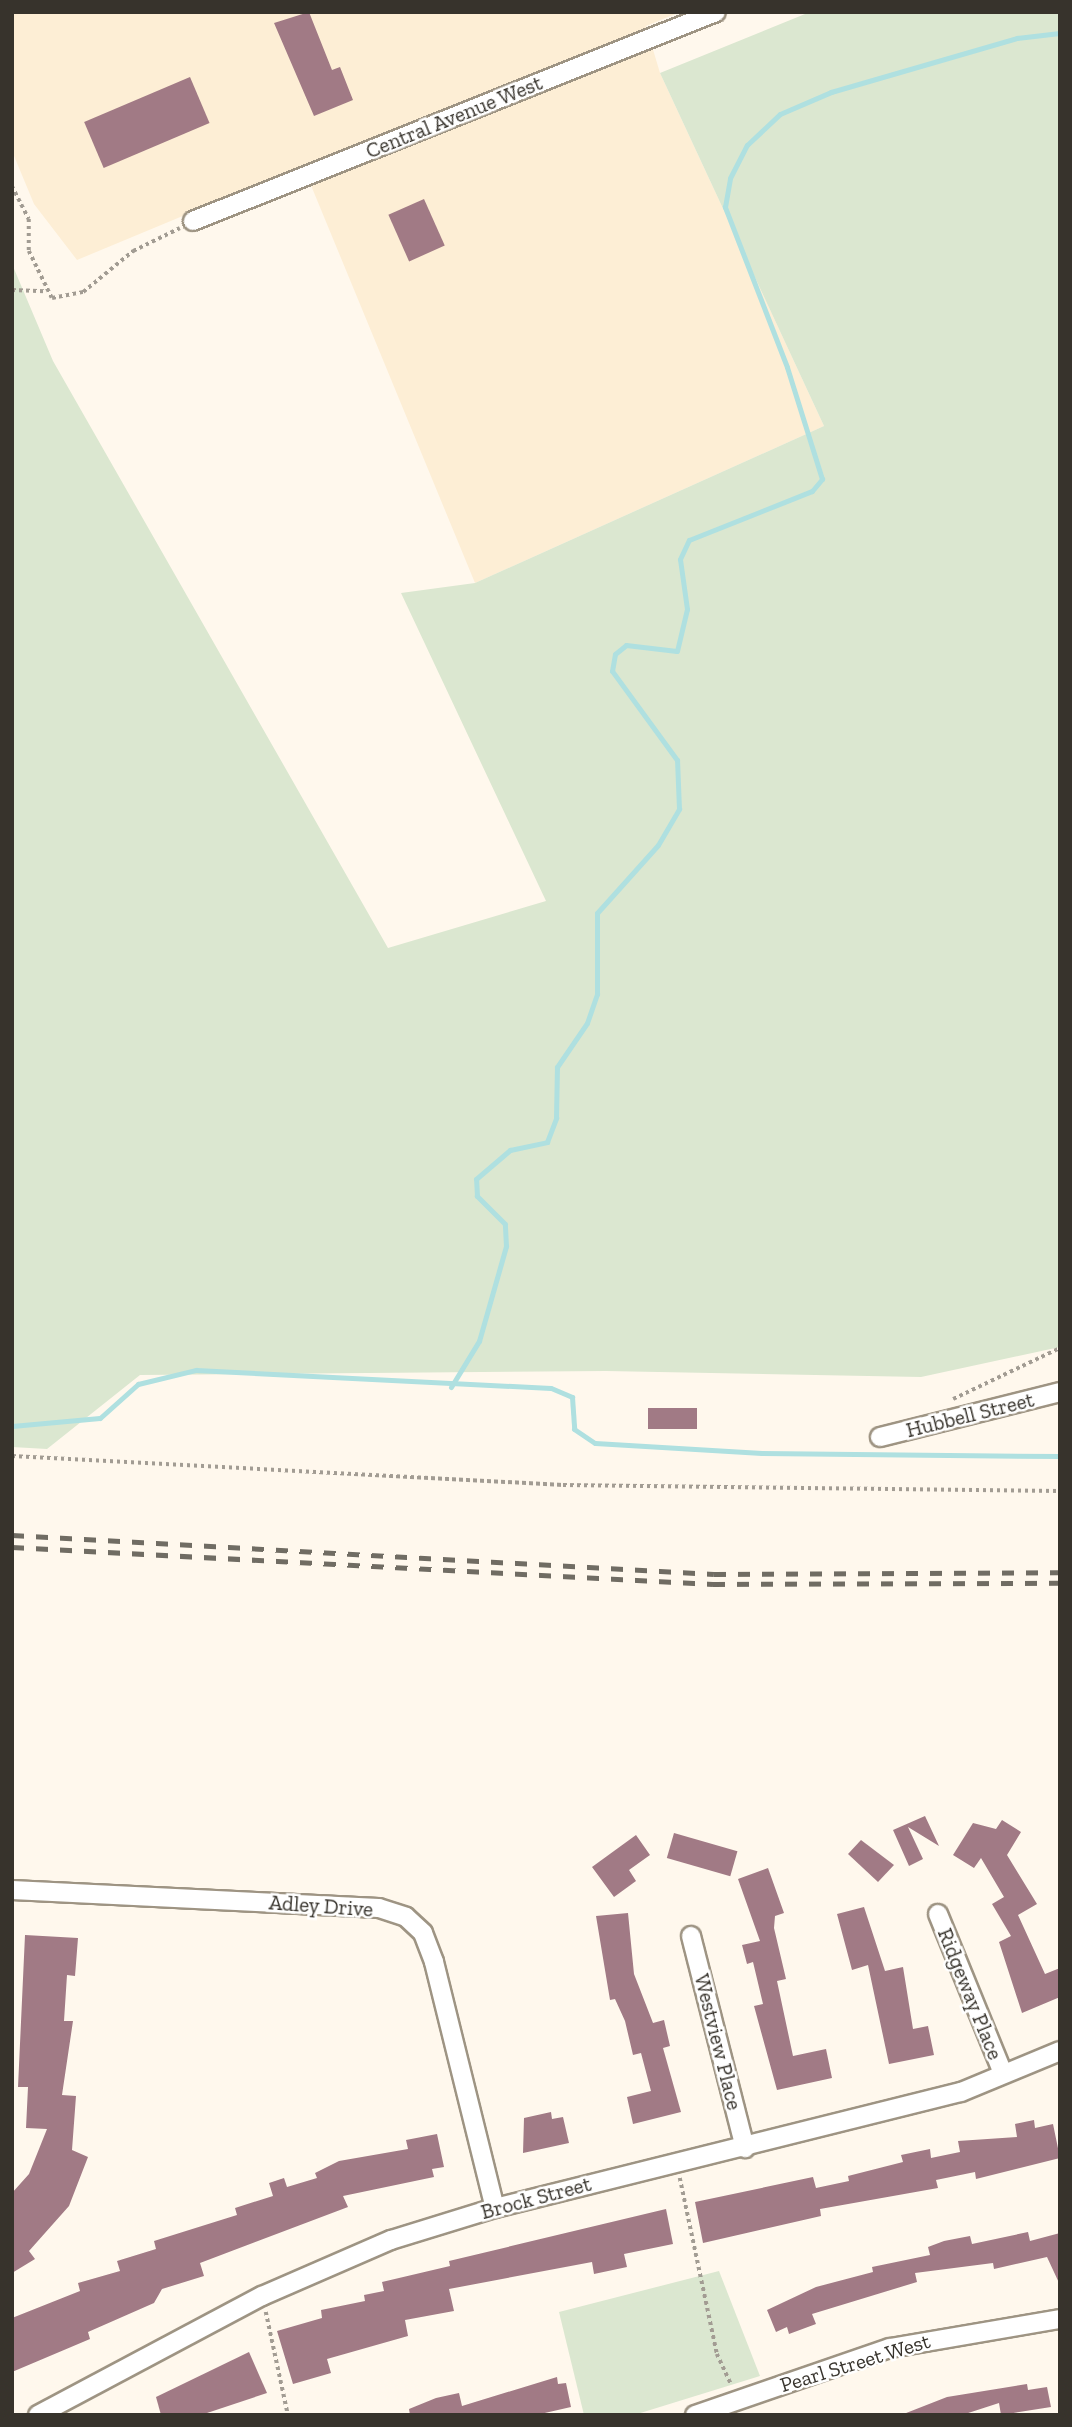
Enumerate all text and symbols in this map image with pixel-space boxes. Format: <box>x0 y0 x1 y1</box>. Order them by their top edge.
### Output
street label: Central Avenue West <box>361 70 547 164</box>
street label: Hubbell Street <box>904 1387 1036 1443</box>
street label: Adley Drive <box>268 1890 374 1922</box>
street label: Ridgeway Place <box>932 1924 1008 2064</box>
street label: Westview Place <box>689 1971 747 2113</box>
street label: Brock Street <box>478 2171 594 2225</box>
street label: Pearl Street West <box>777 2328 933 2398</box>

